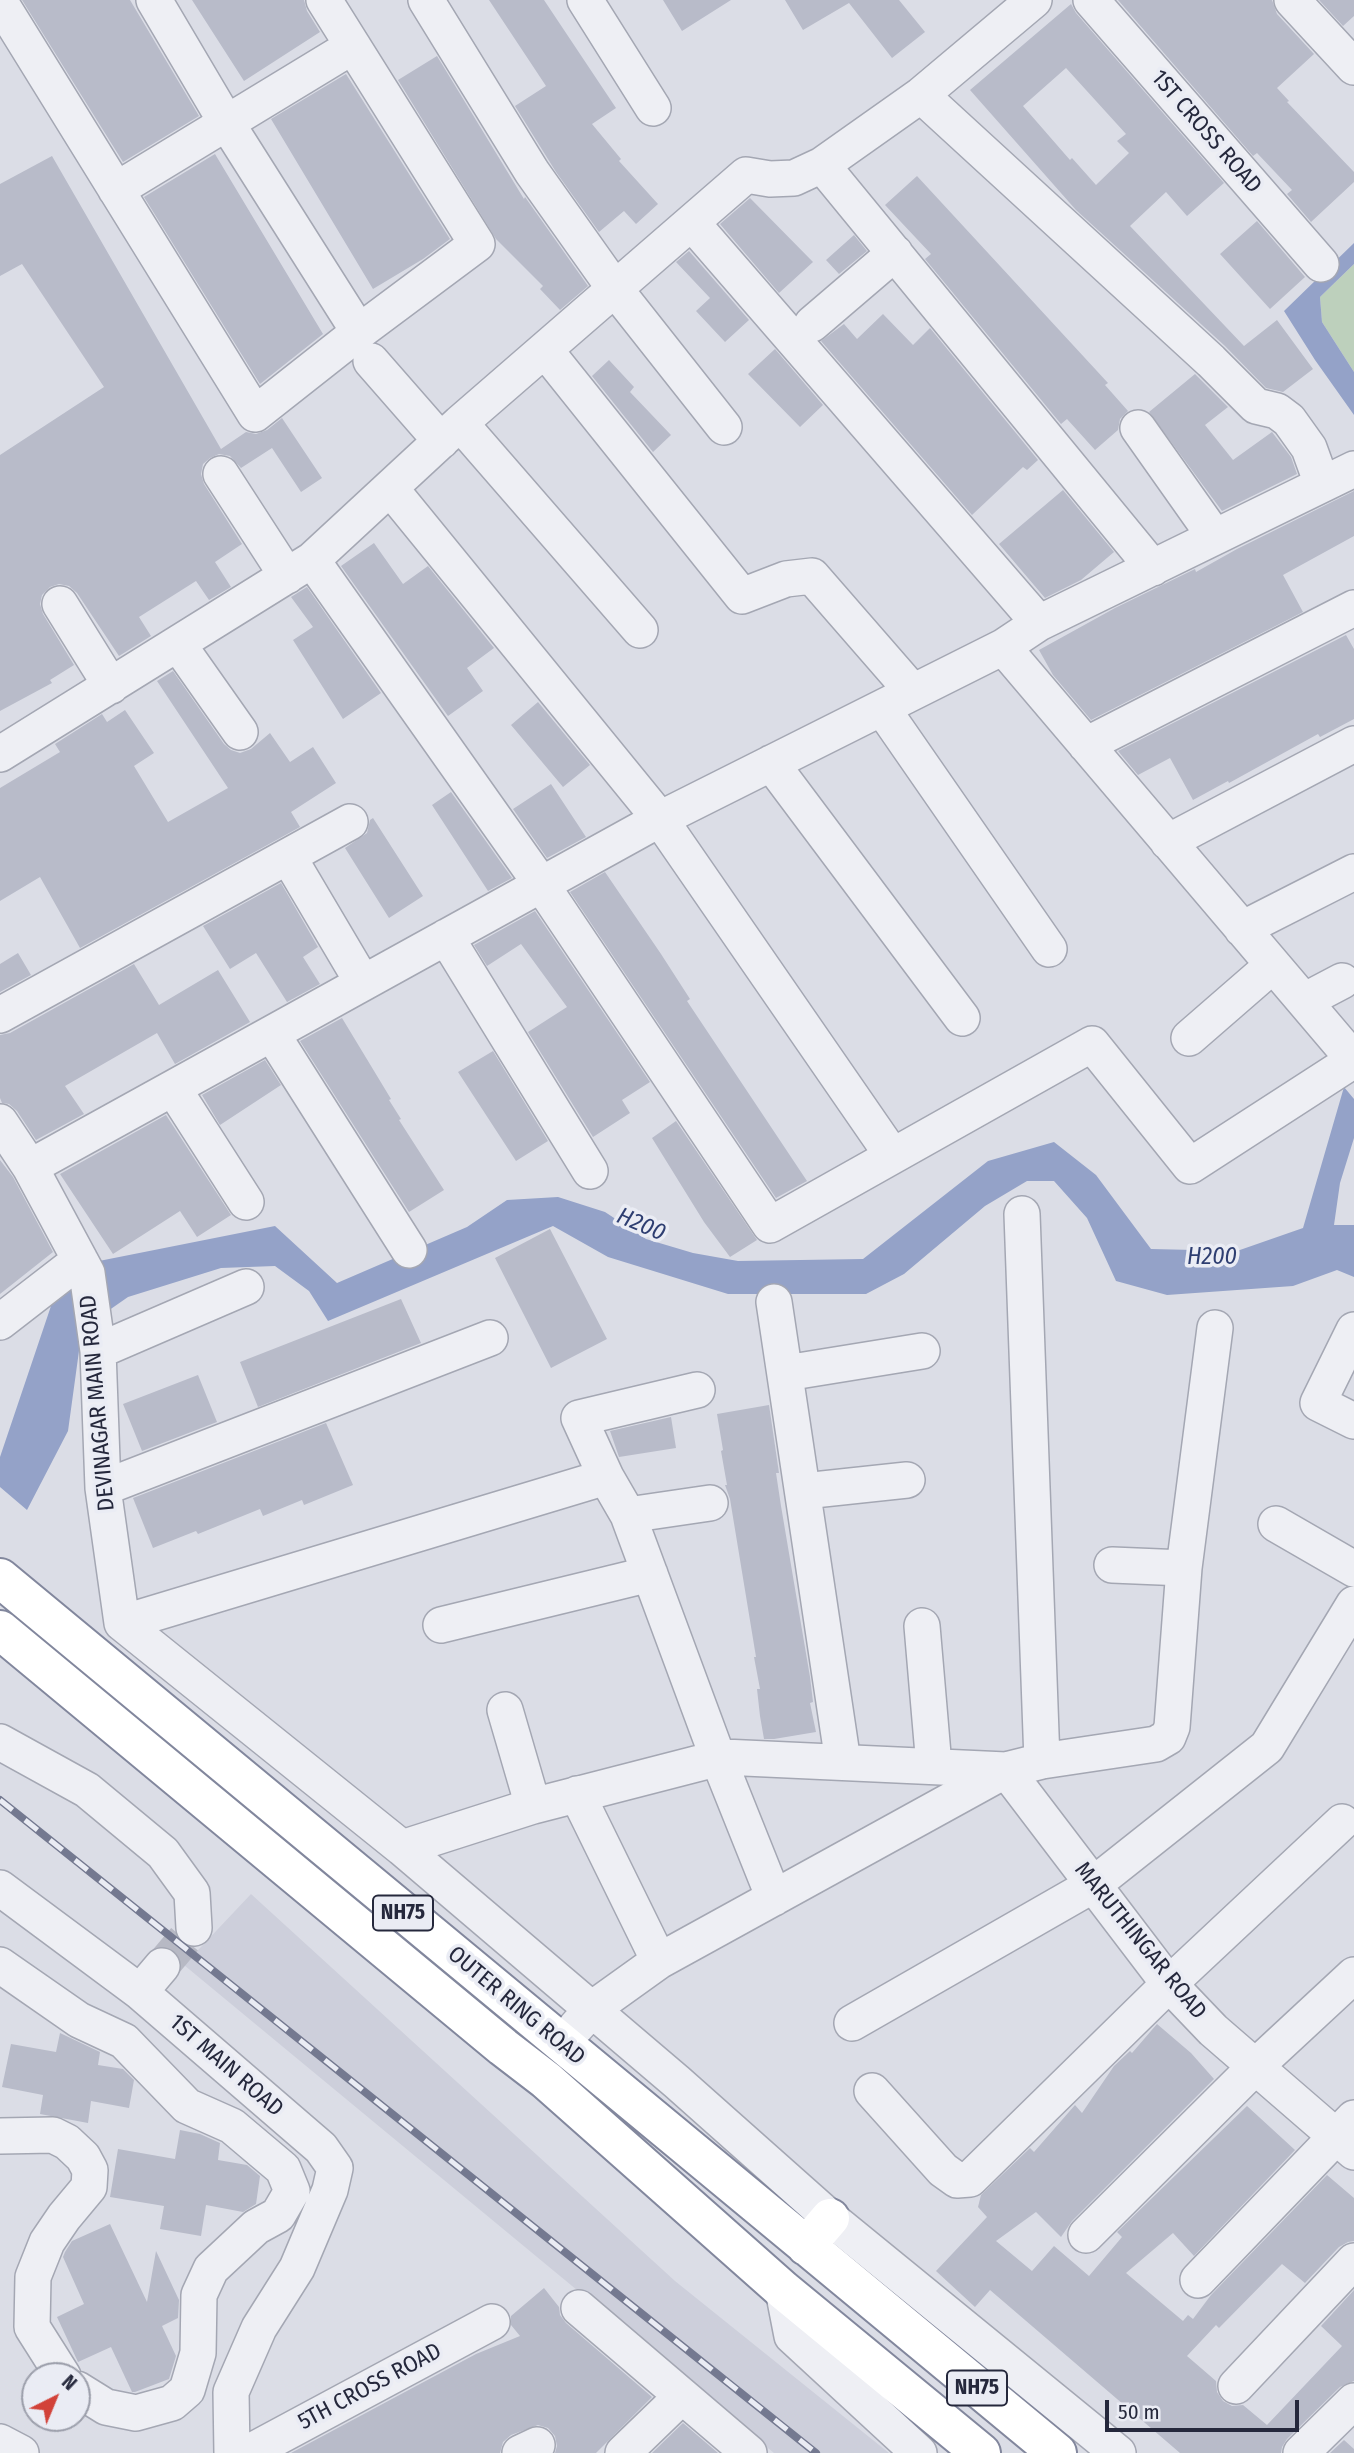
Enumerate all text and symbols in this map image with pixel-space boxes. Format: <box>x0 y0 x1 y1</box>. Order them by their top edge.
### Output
street label: 1ST CROSS ROAD <box>1145 65 1267 199</box>
water label: H200 <box>612 1202 670 1248</box>
water label: H200 <box>1187 1243 1237 1271</box>
street label: DEVINAGAR MAIN ROAD <box>75 1294 121 1512</box>
street label: MARUTHINGAR ROAD <box>1068 1857 1212 2025</box>
road number: NH75 <box>373 1896 433 1930</box>
street label: OUTER RING ROAD <box>442 1941 590 2071</box>
street label: 1ST MAIN ROAD <box>163 2009 289 2123</box>
street label: 5TH CROSS ROAD <box>294 2338 446 2436</box>
north arrow <box>21 2362 91 2432</box>
text: N <box>57 2370 81 2395</box>
road number: NH75 <box>947 2370 1007 2406</box>
scale bar <box>1109 2386 1303 2430</box>
text: 50 m <box>1118 2399 1160 2425</box>

